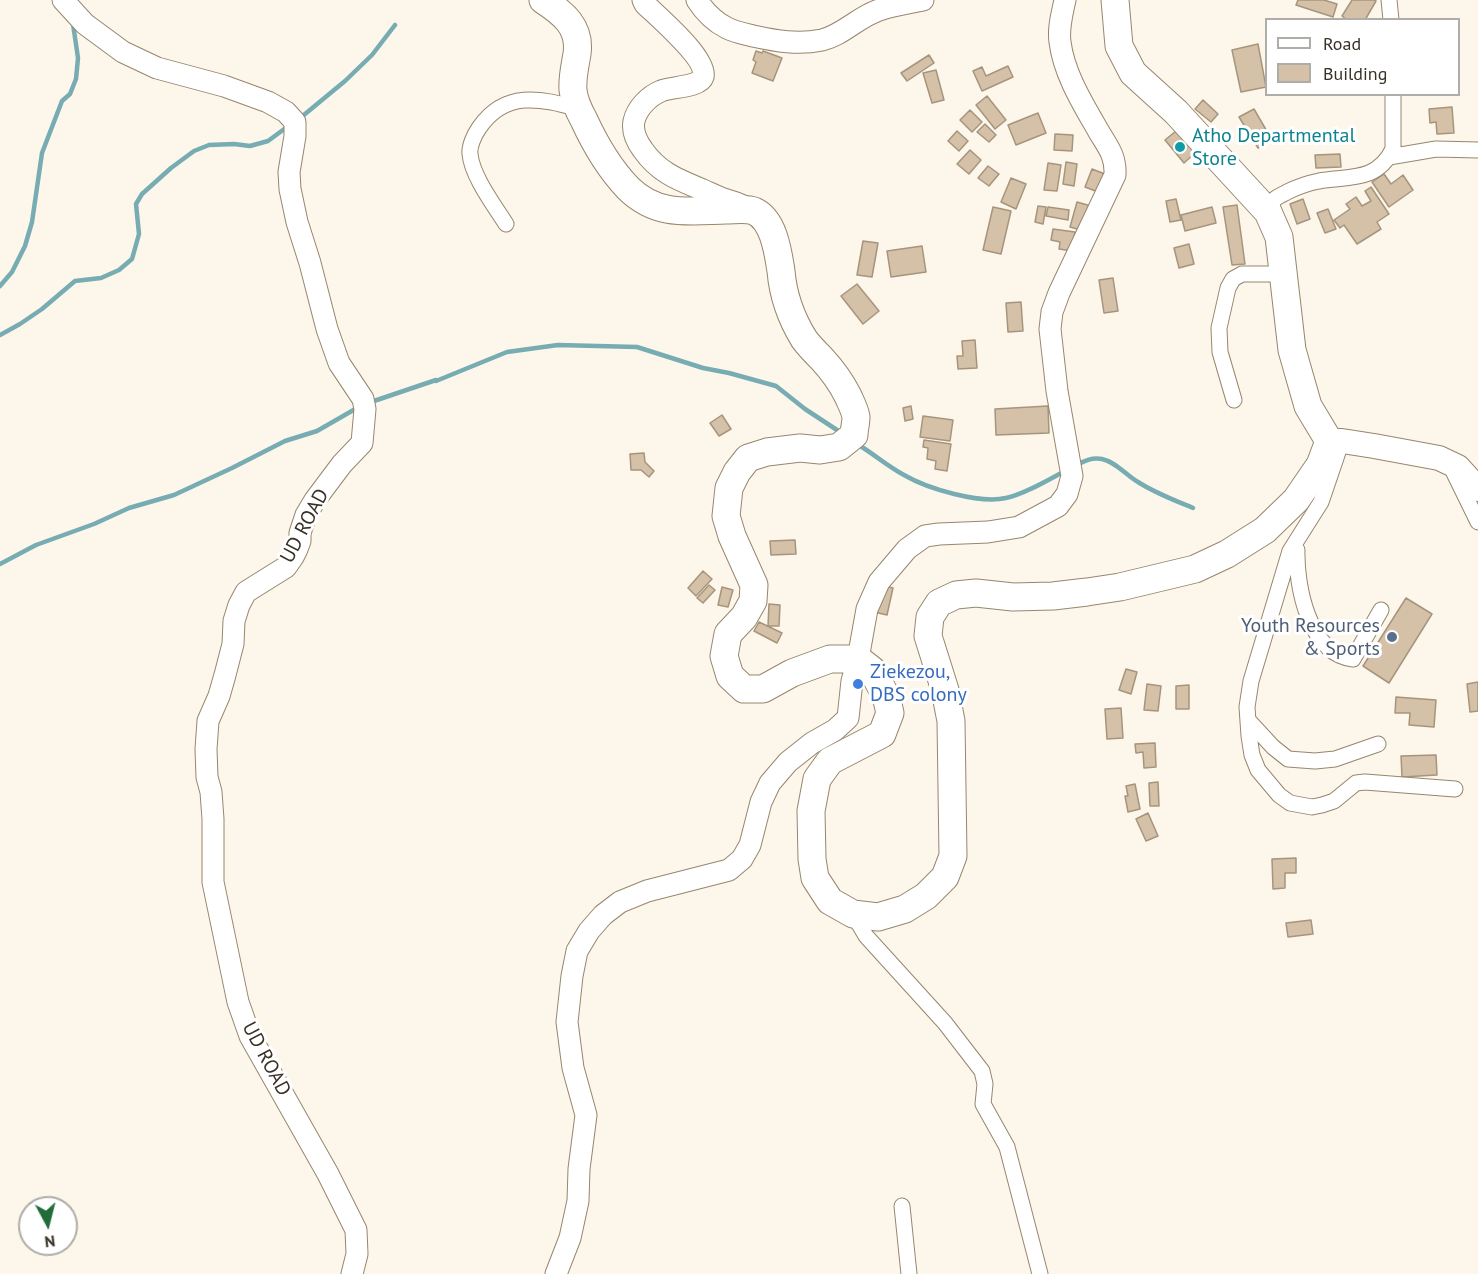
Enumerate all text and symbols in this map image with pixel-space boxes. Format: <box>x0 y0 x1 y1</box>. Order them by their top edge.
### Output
legend <box>1265 18 1460 96</box>
text: Road <box>1323 32 1361 55</box>
text: Building <box>1323 62 1387 85</box>
place label: Atho Departmental Store <box>1192 124 1355 171</box>
marker: Atho Departmental Store <box>1173 140 1187 154</box>
street label: UD ROAD <box>276 485 334 567</box>
place label: Youth Resources & Sports <box>1241 614 1380 661</box>
marker: Youth Resources & Sports <box>1385 630 1399 644</box>
place label: Ziekezou, DBS colony <box>870 660 967 707</box>
marker: Ziekezou, DBS colony <box>851 677 865 691</box>
street label: UD ROAD <box>237 1018 295 1100</box>
north arrow <box>18 1196 78 1256</box>
text: N <box>44 1231 56 1252</box>

